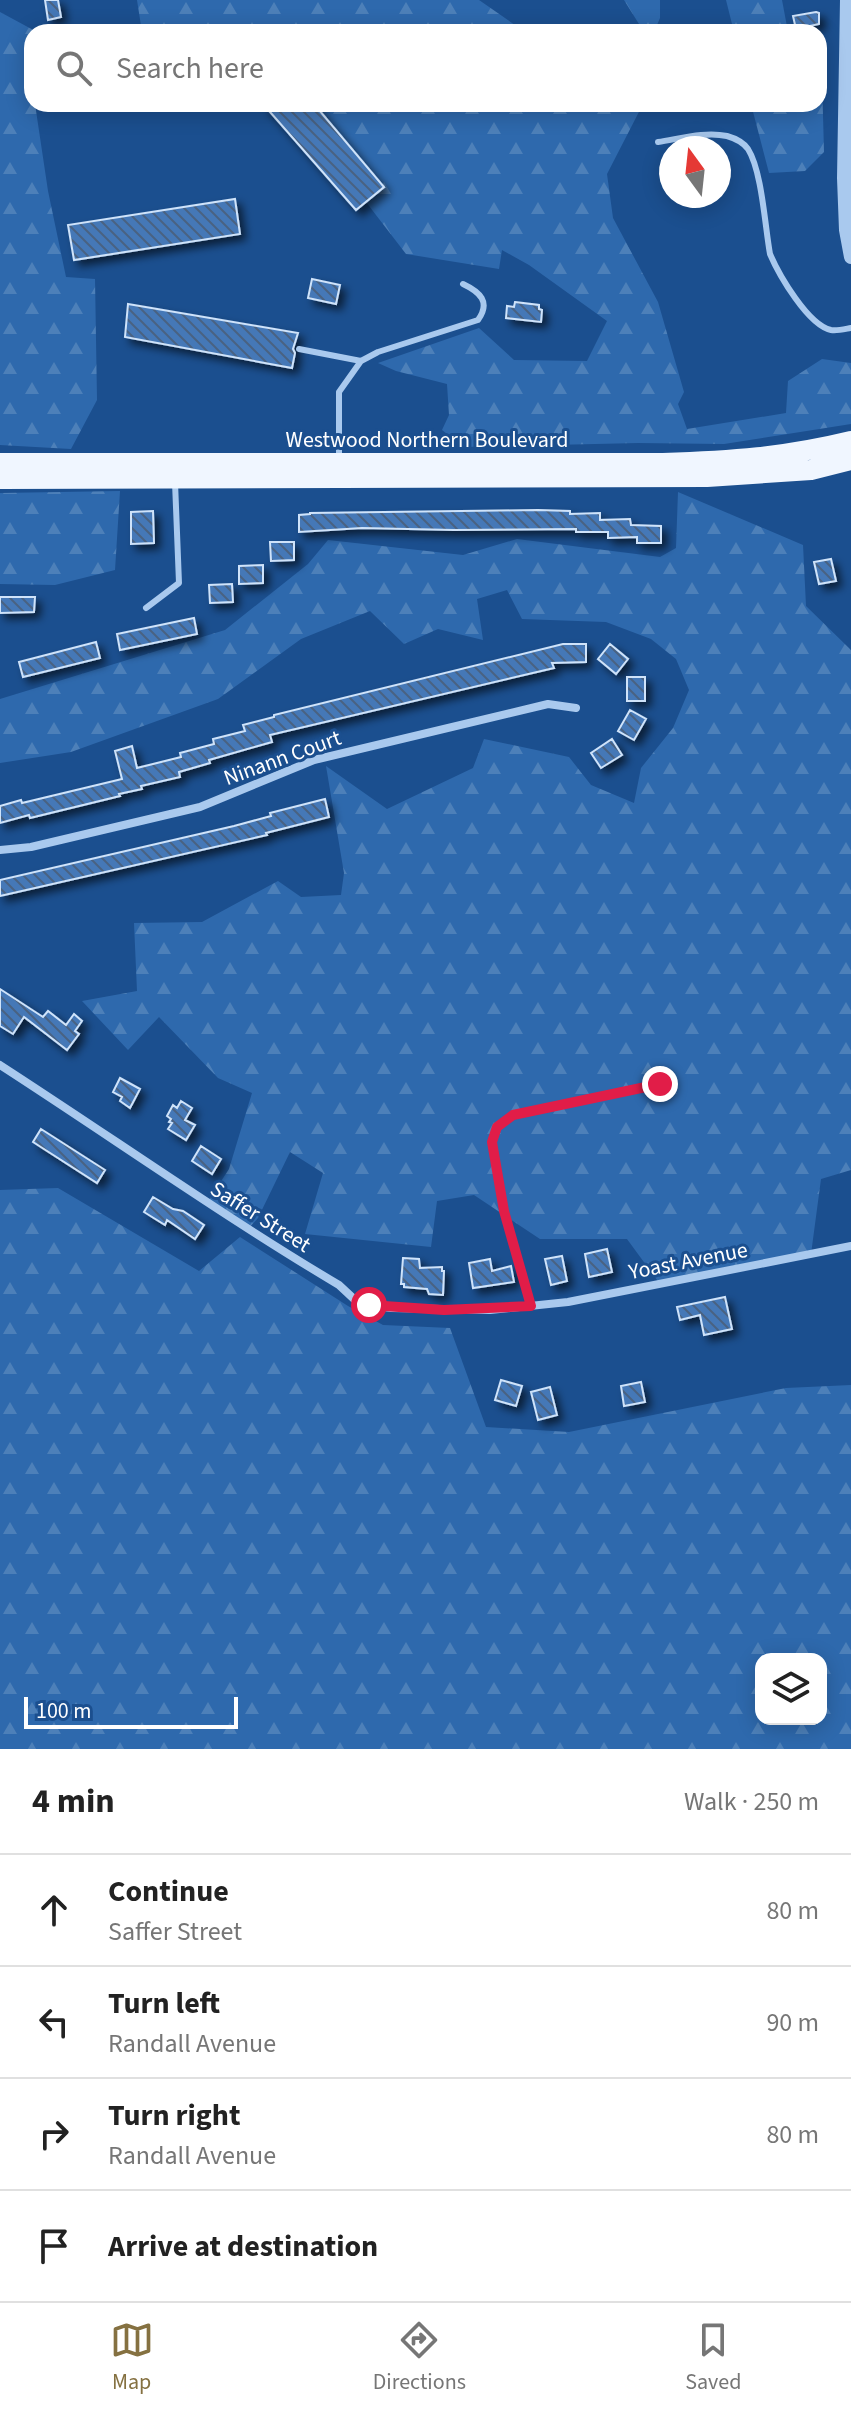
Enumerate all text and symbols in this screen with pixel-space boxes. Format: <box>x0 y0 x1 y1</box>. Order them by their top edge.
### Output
search box <box>24 24 827 112</box>
icon: search <box>52 46 96 90</box>
text: Search here <box>116 47 264 90</box>
north arrow <box>659 136 731 208</box>
street label: Westwood Northern Boulevard <box>286 424 568 456</box>
street label: Ninann Court <box>219 722 346 794</box>
route end <box>642 1066 678 1102</box>
street label: Saffer Street <box>204 1173 317 1261</box>
street label: Yoast Avenue <box>625 1234 751 1288</box>
route start <box>351 1287 387 1323</box>
map controls <box>755 1653 827 1725</box>
button: layers <box>755 1653 827 1725</box>
scale bar <box>24 1693 238 1729</box>
text: 100 m <box>36 1695 91 1727</box>
text: 4 min <box>32 1777 115 1826</box>
text: Walk · 250 m <box>684 1783 819 1820</box>
text: Continue <box>108 1870 229 1913</box>
icon: ahead <box>32 1888 76 1932</box>
text: 80 m <box>766 1892 819 1929</box>
text: Saffer Street <box>108 1913 242 1950</box>
text: Turn left <box>108 1982 220 2025</box>
icon: left <box>32 2000 76 2044</box>
text: 90 m <box>766 2004 819 2041</box>
text: Randall Avenue <box>108 2025 276 2062</box>
text: Turn right <box>108 2094 240 2137</box>
icon: right <box>32 2112 76 2156</box>
text: 80 m <box>766 2116 819 2153</box>
text: Randall Avenue <box>108 2137 276 2174</box>
icon: arrive <box>32 2224 76 2268</box>
text: Arrive at destination <box>108 2225 378 2268</box>
tab: Map <box>110 2318 154 2398</box>
tab: Directions <box>373 2318 466 2398</box>
tab: Saved <box>685 2318 741 2398</box>

